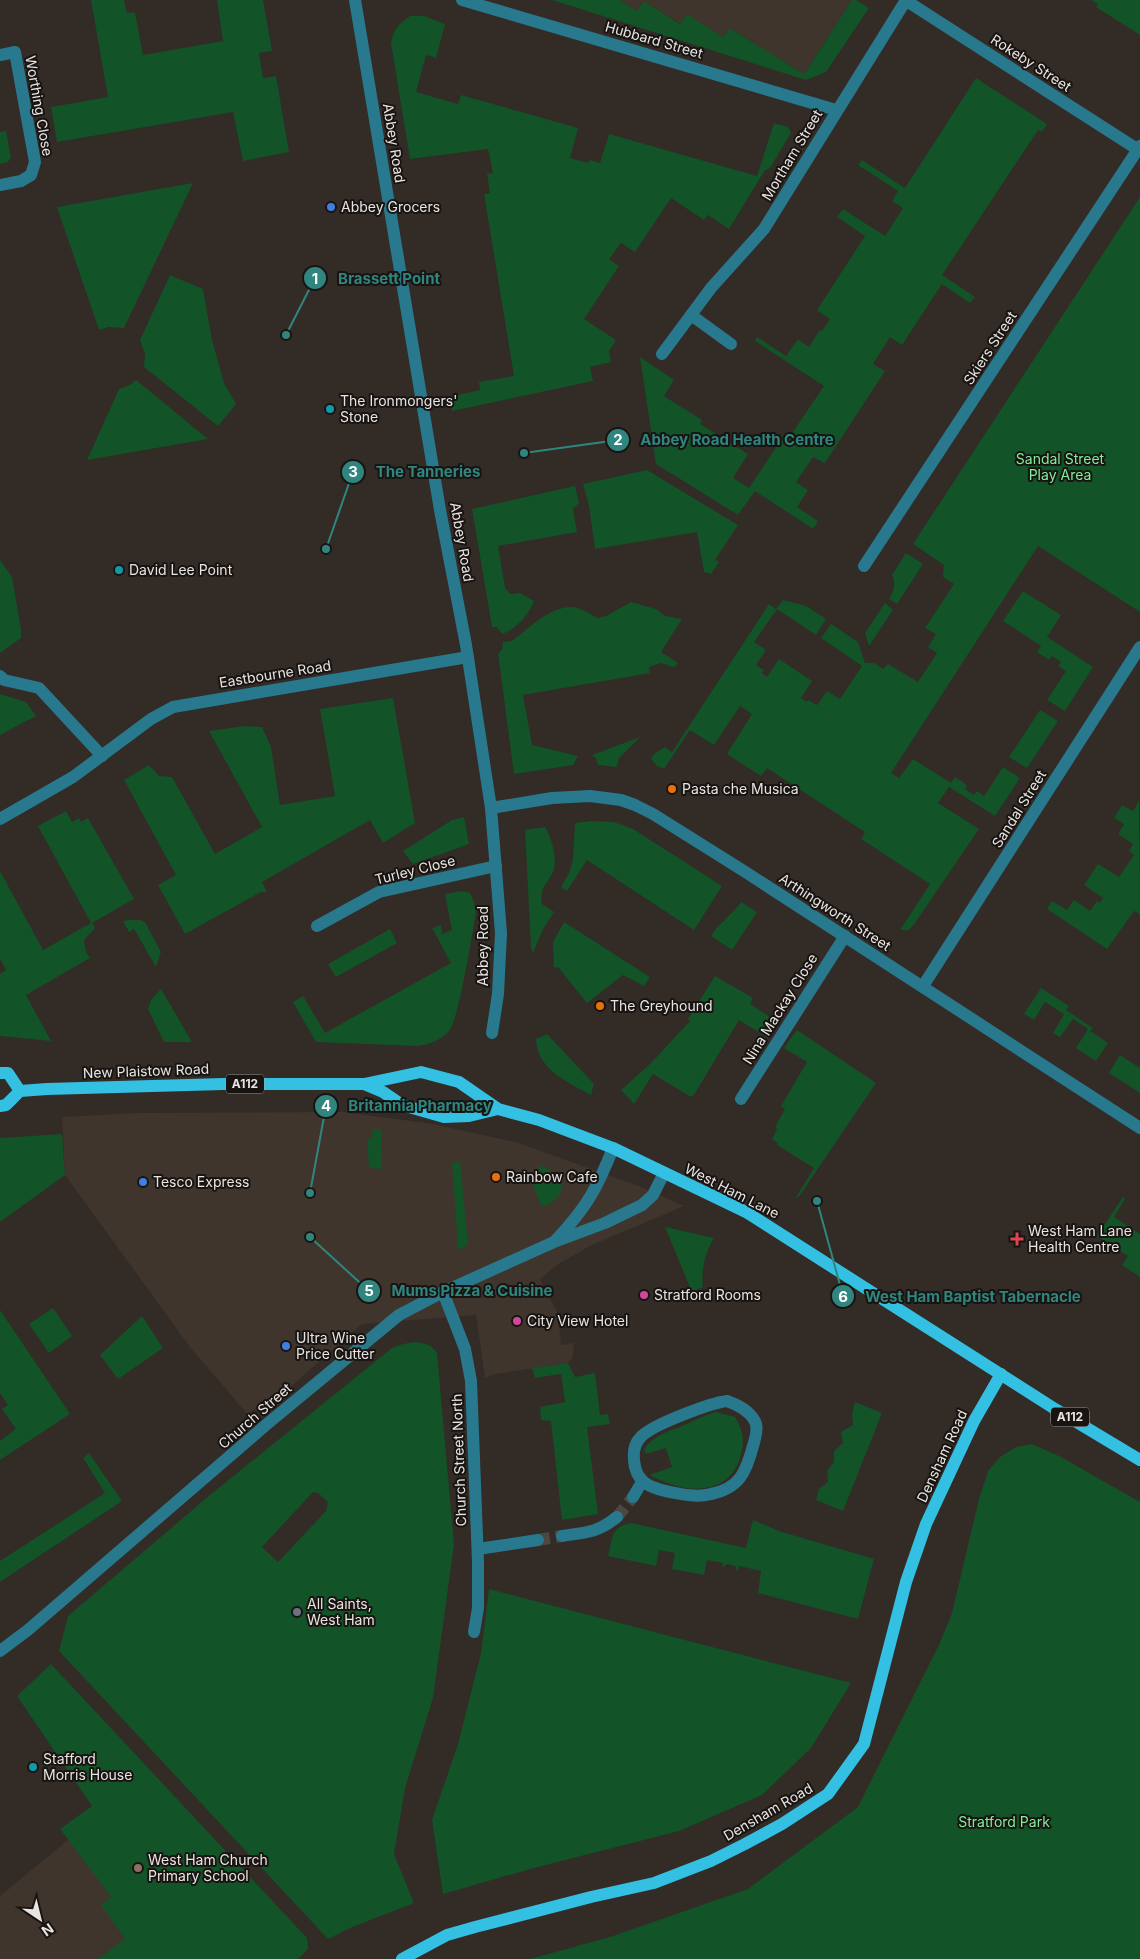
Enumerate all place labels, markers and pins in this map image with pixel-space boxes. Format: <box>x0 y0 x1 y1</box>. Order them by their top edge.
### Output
place label: Abbey Grocers <box>341 198 440 215</box>
marker: Abbey Grocers <box>325 201 337 213</box>
callout: Brassett Point <box>303 263 450 293</box>
place label: The Ironmongers' Stone <box>340 392 457 425</box>
marker: The Ironmongers' Stone <box>324 403 336 415</box>
callout: Abbey Road Health Centre <box>605 425 844 455</box>
callout: The Tanneries <box>340 457 490 487</box>
place label: David Lee Point <box>129 561 233 578</box>
marker: David Lee Point <box>113 564 125 576</box>
place label: Pasta che Musica <box>682 780 799 797</box>
marker: Pasta che Musica <box>666 783 678 795</box>
place label: The Greyhound <box>610 997 713 1014</box>
marker: The Greyhound <box>594 1000 606 1012</box>
callout: Britannia Pharmacy <box>314 1091 502 1121</box>
place label: Rainbow Cafe <box>506 1168 598 1185</box>
marker: Rainbow Cafe <box>490 1171 502 1183</box>
place label: Tesco Express <box>153 1173 249 1190</box>
marker: Tesco Express <box>137 1176 149 1188</box>
place label: West Ham Lane Health Centre <box>1028 1222 1132 1255</box>
marker: West Ham Lane Health Centre <box>1010 1232 1024 1246</box>
callout: Mums Pizza & Cuisine <box>357 1276 563 1306</box>
callout: West Ham Baptist Tabernacle <box>830 1281 1091 1311</box>
place label: Stratford Rooms <box>654 1286 761 1303</box>
marker: Stratford Rooms <box>638 1289 650 1301</box>
place label: City View Hotel <box>527 1312 628 1329</box>
marker: City View Hotel <box>511 1315 523 1327</box>
place label: Ultra Wine Price Cutter <box>296 1329 375 1362</box>
marker: Ultra Wine Price Cutter <box>280 1340 292 1352</box>
place label: All Saints, West Ham <box>307 1595 375 1628</box>
marker: All Saints, West Ham <box>291 1606 303 1618</box>
place label: Stafford Morris House <box>43 1750 132 1783</box>
marker: Stafford Morris House <box>27 1761 39 1773</box>
place label: West Ham Church Primary School <box>148 1851 268 1884</box>
marker: West Ham Church Primary School <box>132 1862 144 1874</box>

